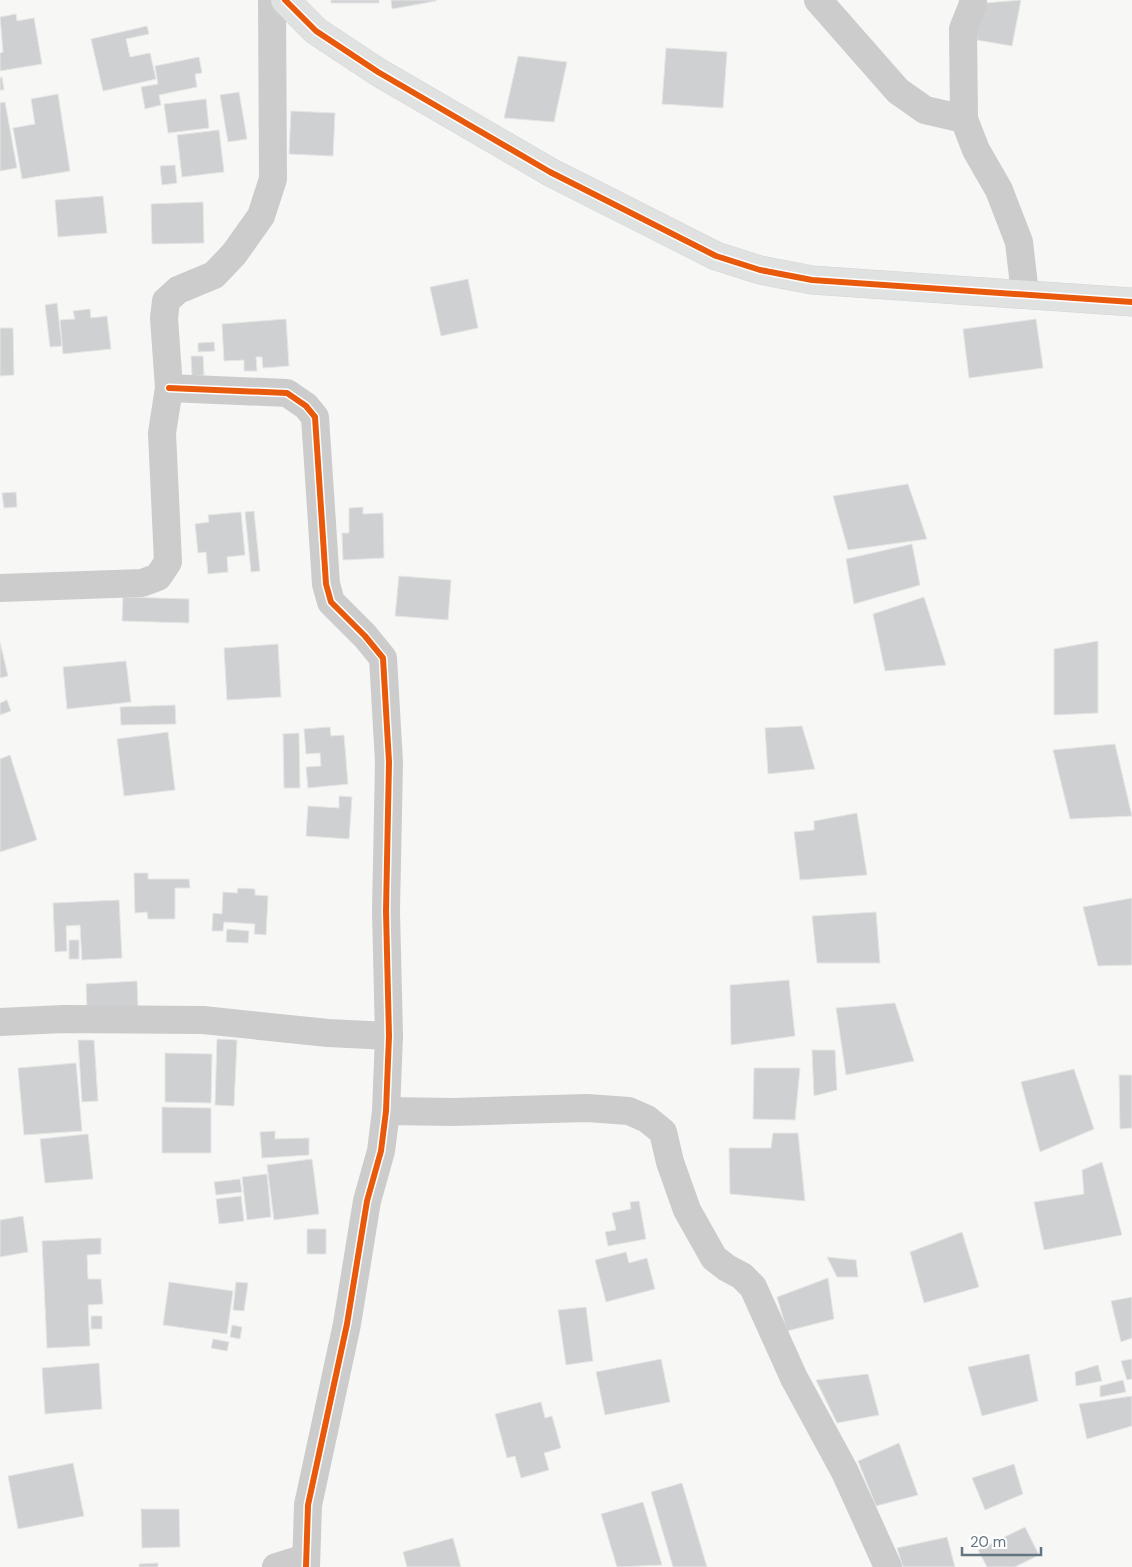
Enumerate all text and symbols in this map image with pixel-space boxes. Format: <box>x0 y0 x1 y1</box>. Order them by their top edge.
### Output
scale bar <box>962 1524 1041 1556</box>
text: 20 m <box>970 1532 1006 1552</box>

